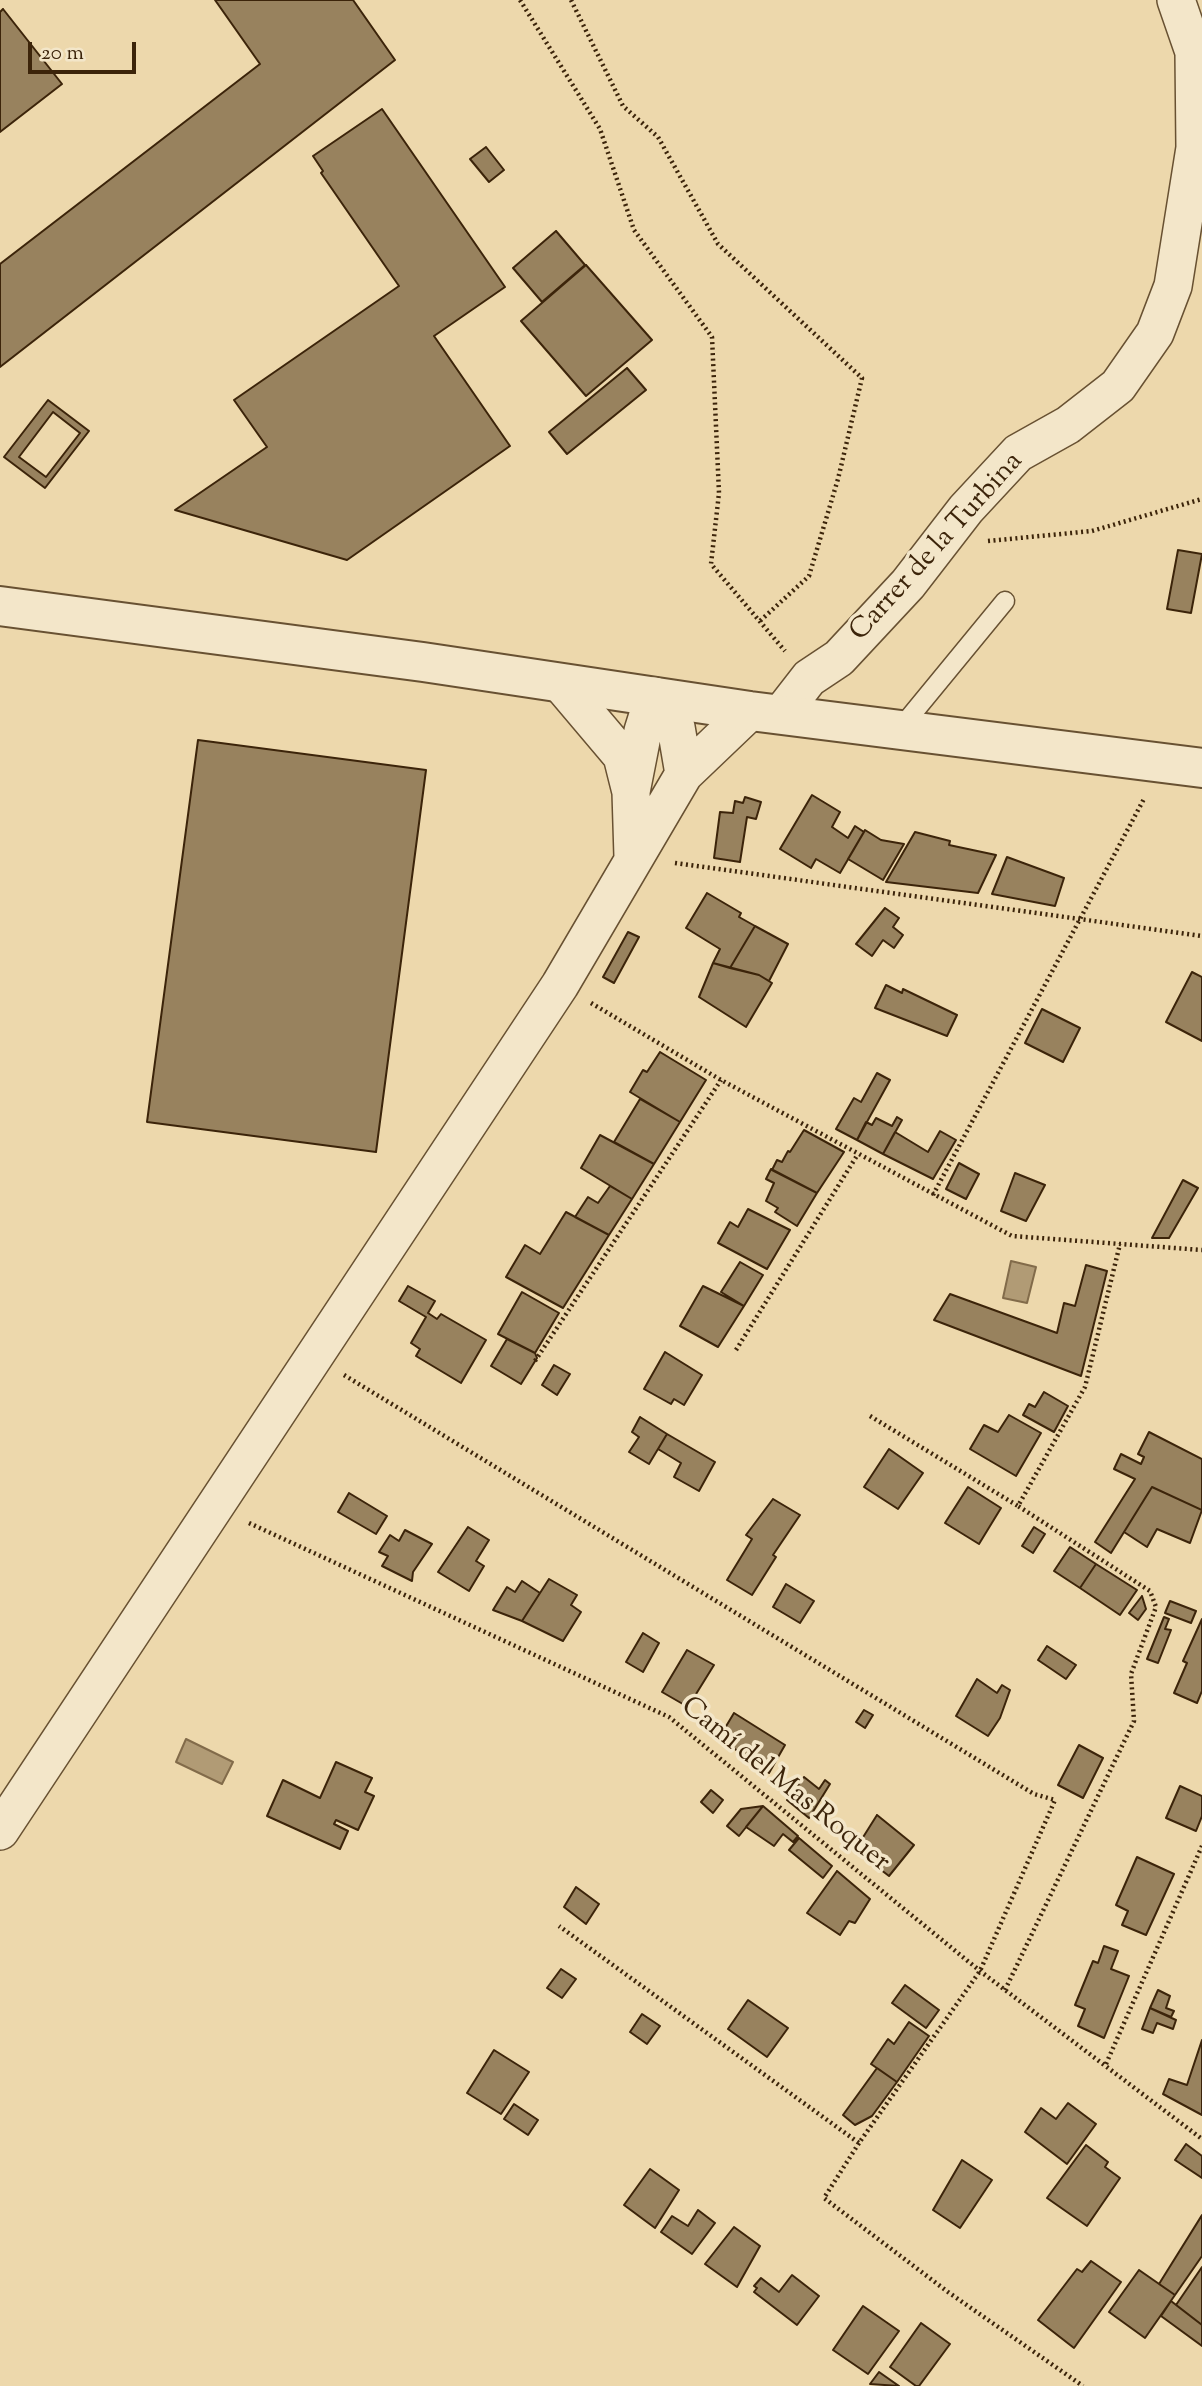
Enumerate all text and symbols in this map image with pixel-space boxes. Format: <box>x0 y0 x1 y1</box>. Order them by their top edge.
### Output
scale bar <box>32 28 140 72</box>
text: 20 m <box>41 39 84 69</box>
street label: Carrer de la Turbina <box>844 447 1032 649</box>
street label: Camí del Mas Roquer <box>673 1691 895 1881</box>

